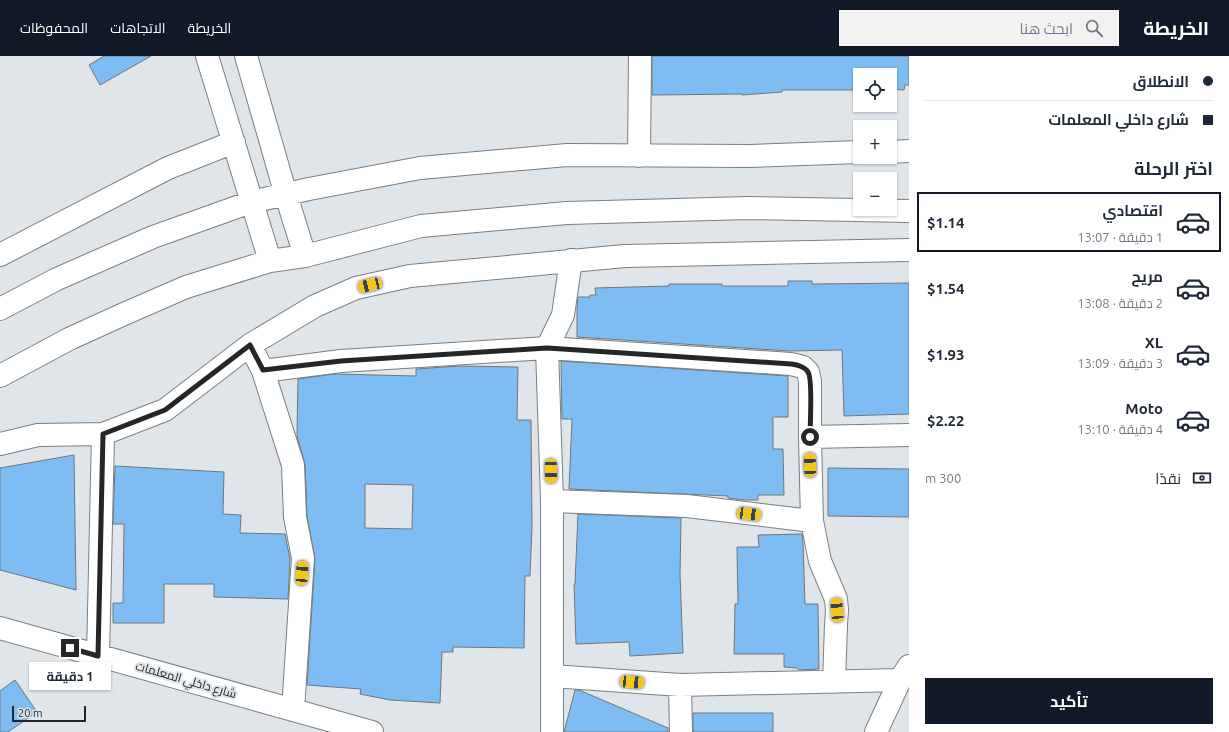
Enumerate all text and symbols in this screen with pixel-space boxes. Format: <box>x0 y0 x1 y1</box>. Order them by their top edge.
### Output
search box <box>839 10 1119 46</box>
icon: search <box>1083 17 1105 39</box>
text: الخريطة <box>1143 17 1209 39</box>
text: المحفوظات <box>20 20 88 36</box>
text: الاتجاهات <box>110 20 166 36</box>
text: الخريطة <box>188 20 231 36</box>
text: ابحث هنا <box>1020 20 1073 37</box>
map controls <box>853 68 897 216</box>
button: locate <box>853 68 897 112</box>
text: الانطلاق <box>1133 73 1189 90</box>
text: شارع داخلي المعلمات <box>1049 111 1189 128</box>
button: + <box>853 120 897 164</box>
text: اختر الرحلة <box>1134 158 1213 178</box>
button: − <box>853 172 897 216</box>
text: اقتصادي <box>1103 202 1163 219</box>
icon: car <box>1175 204 1211 240</box>
text: $1.14 <box>927 214 965 231</box>
text: 1 دقيقة · 13:07 <box>1077 230 1163 244</box>
text: مريح <box>1131 268 1163 285</box>
icon: car <box>1175 270 1211 306</box>
car <box>357 276 383 294</box>
text: $1.54 <box>927 280 965 297</box>
text: 2 دقيقة · 13:08 <box>1077 296 1163 310</box>
text: XL <box>1145 334 1163 351</box>
icon: car <box>1175 336 1211 372</box>
text: $1.93 <box>927 346 965 363</box>
text: 3 دقيقة · 13:09 <box>1077 356 1163 370</box>
text: Moto <box>1125 400 1163 417</box>
icon: car <box>1175 402 1211 438</box>
text: $2.22 <box>927 412 965 429</box>
text: 4 دقيقة · 13:10 <box>1077 422 1163 436</box>
route start <box>801 428 819 446</box>
car <box>804 453 816 477</box>
car <box>545 459 557 483</box>
icon: cash <box>1191 467 1213 489</box>
text: نقدًا <box>1155 470 1181 487</box>
text: 300 m <box>925 471 961 485</box>
car <box>736 507 762 521</box>
car <box>295 561 309 585</box>
car <box>830 598 844 622</box>
route end <box>61 639 79 657</box>
street label: شارع داخلي المعلمات <box>133 659 238 704</box>
callout: 1 دقيقة <box>29 662 111 690</box>
text: 1 دقيقة <box>46 669 94 683</box>
car <box>620 675 644 689</box>
button: تأكيد <box>925 678 1213 724</box>
scale bar <box>12 704 86 723</box>
text: 20 m <box>18 707 42 719</box>

